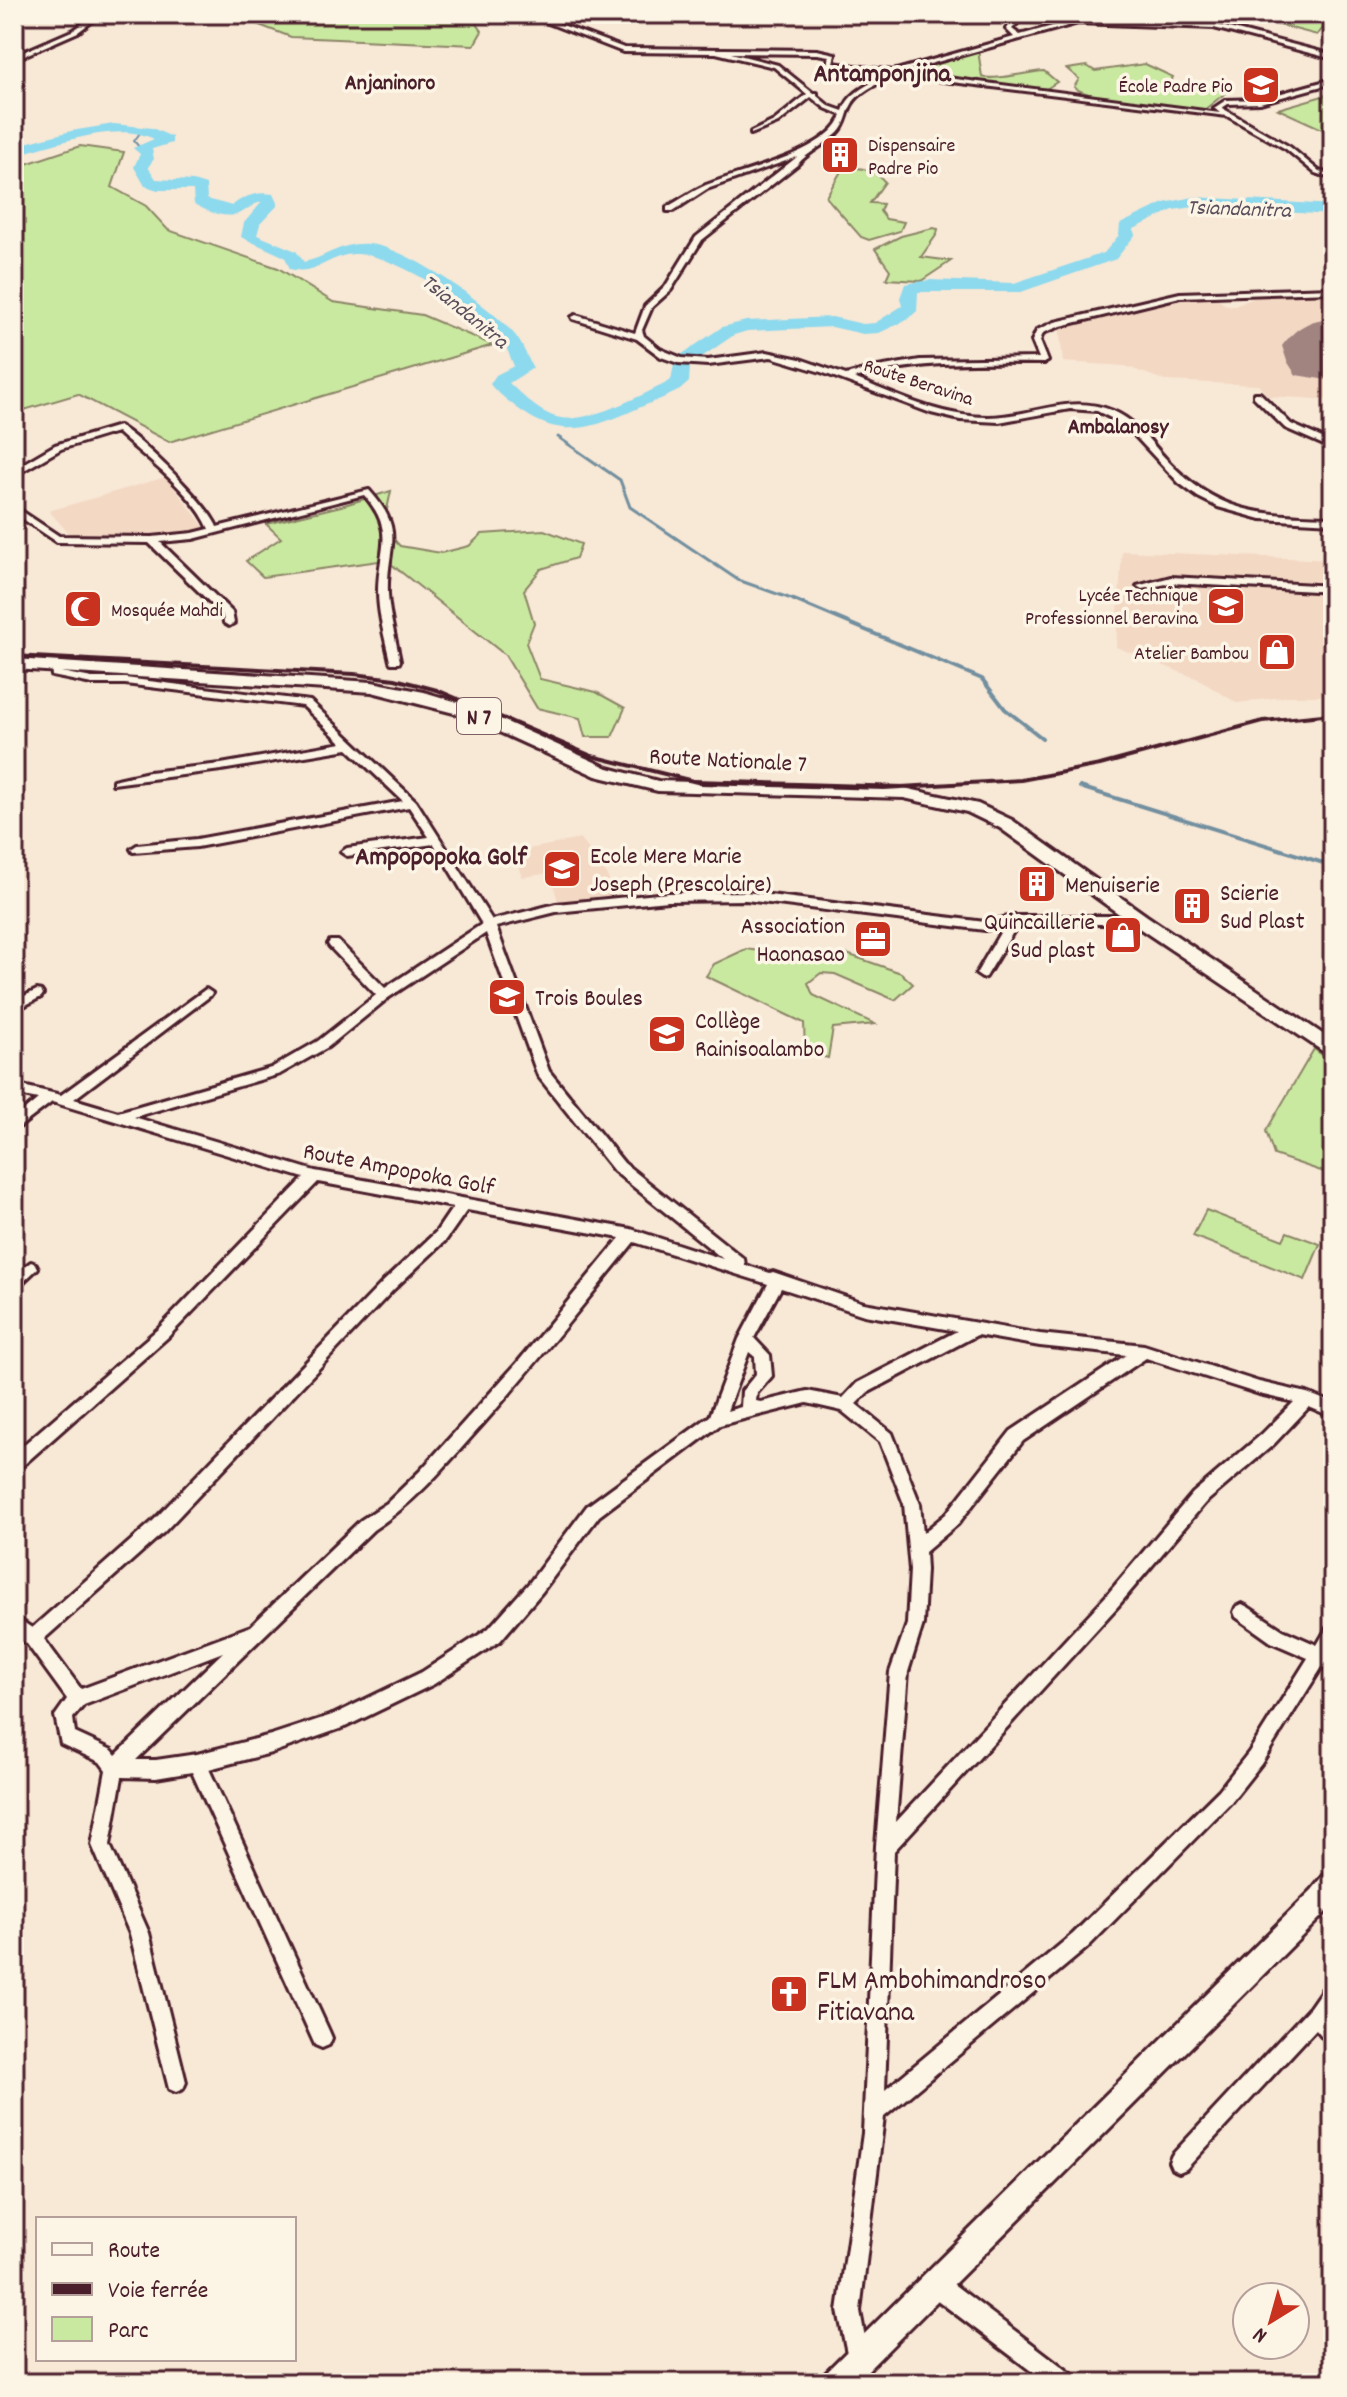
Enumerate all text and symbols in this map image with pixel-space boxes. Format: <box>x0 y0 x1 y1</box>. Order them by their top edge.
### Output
district label: Antamponjina <box>813 57 951 94</box>
school or university icon: École Padre Pio <box>1240 64 1282 106</box>
district label: Anjaninoro <box>345 69 435 100</box>
place label: École Padre Pio <box>1119 74 1233 102</box>
place label: Dispensaire Padre Pio <box>868 133 956 184</box>
building icon: Dispensaire Padre Pio <box>819 134 861 176</box>
water label: Tsiandanitra <box>1186 193 1293 228</box>
water label: Tsiandanitra <box>414 268 515 359</box>
street label: Route Beravina <box>860 353 977 415</box>
district label: Ambalanosy <box>1068 413 1169 444</box>
place label: Lycée Technique Professionnel Beravina <box>1025 583 1199 634</box>
school or university icon: Lycée Technique Professionnel Beravina <box>1205 585 1247 627</box>
mosque icon: Mosquée Mahdi <box>62 588 104 630</box>
place label: Mosquée Mahdi <box>111 598 223 626</box>
shop icon: Atelier Bambou <box>1256 631 1298 673</box>
place label: Atelier Bambou <box>1134 641 1249 669</box>
road number: N 7 <box>457 698 501 734</box>
street label: Route Nationale 7 <box>648 741 808 783</box>
district label: Ampopopoka Golf <box>355 840 529 877</box>
place label: Ecole Mere Marie Joseph (Prescolaire) <box>590 841 771 903</box>
school or university icon: Ecole Mere Marie Joseph (Prescolaire) <box>541 848 583 890</box>
building icon: Menuiserie <box>1016 863 1058 905</box>
place label: Menuiserie <box>1065 870 1160 904</box>
place label: Scierie Sud Plast <box>1220 878 1305 940</box>
building icon: Scierie Sud Plast <box>1171 885 1213 927</box>
place label: Quincaillerie Sud plast <box>984 907 1095 969</box>
place label: Association Haonasao <box>741 911 845 973</box>
shop icon: Quincaillerie Sud plast <box>1102 914 1144 956</box>
office icon: Association Haonasao <box>852 918 894 960</box>
school or university icon: Trois Boules <box>486 976 528 1018</box>
place label: Trois Boules <box>535 983 643 1017</box>
place label: Collège Rainisoalambo <box>695 1006 824 1068</box>
school or university icon: Collège Rainisoalambo <box>646 1013 688 1055</box>
street label: Route Ampopoka Golf <box>300 1136 498 1206</box>
place label: FLM Ambohimandroso Fitiavana <box>817 1963 1046 2035</box>
church icon: FLM Ambohimandroso Fitiavana <box>768 1973 810 2015</box>
legend <box>36 2217 296 2361</box>
text: Route <box>108 2235 160 2269</box>
text: Voie ferrée <box>108 2275 208 2309</box>
north arrow <box>1231 2281 1311 2361</box>
text: Parc <box>108 2315 149 2349</box>
text: N <box>1247 2318 1275 2350</box>

